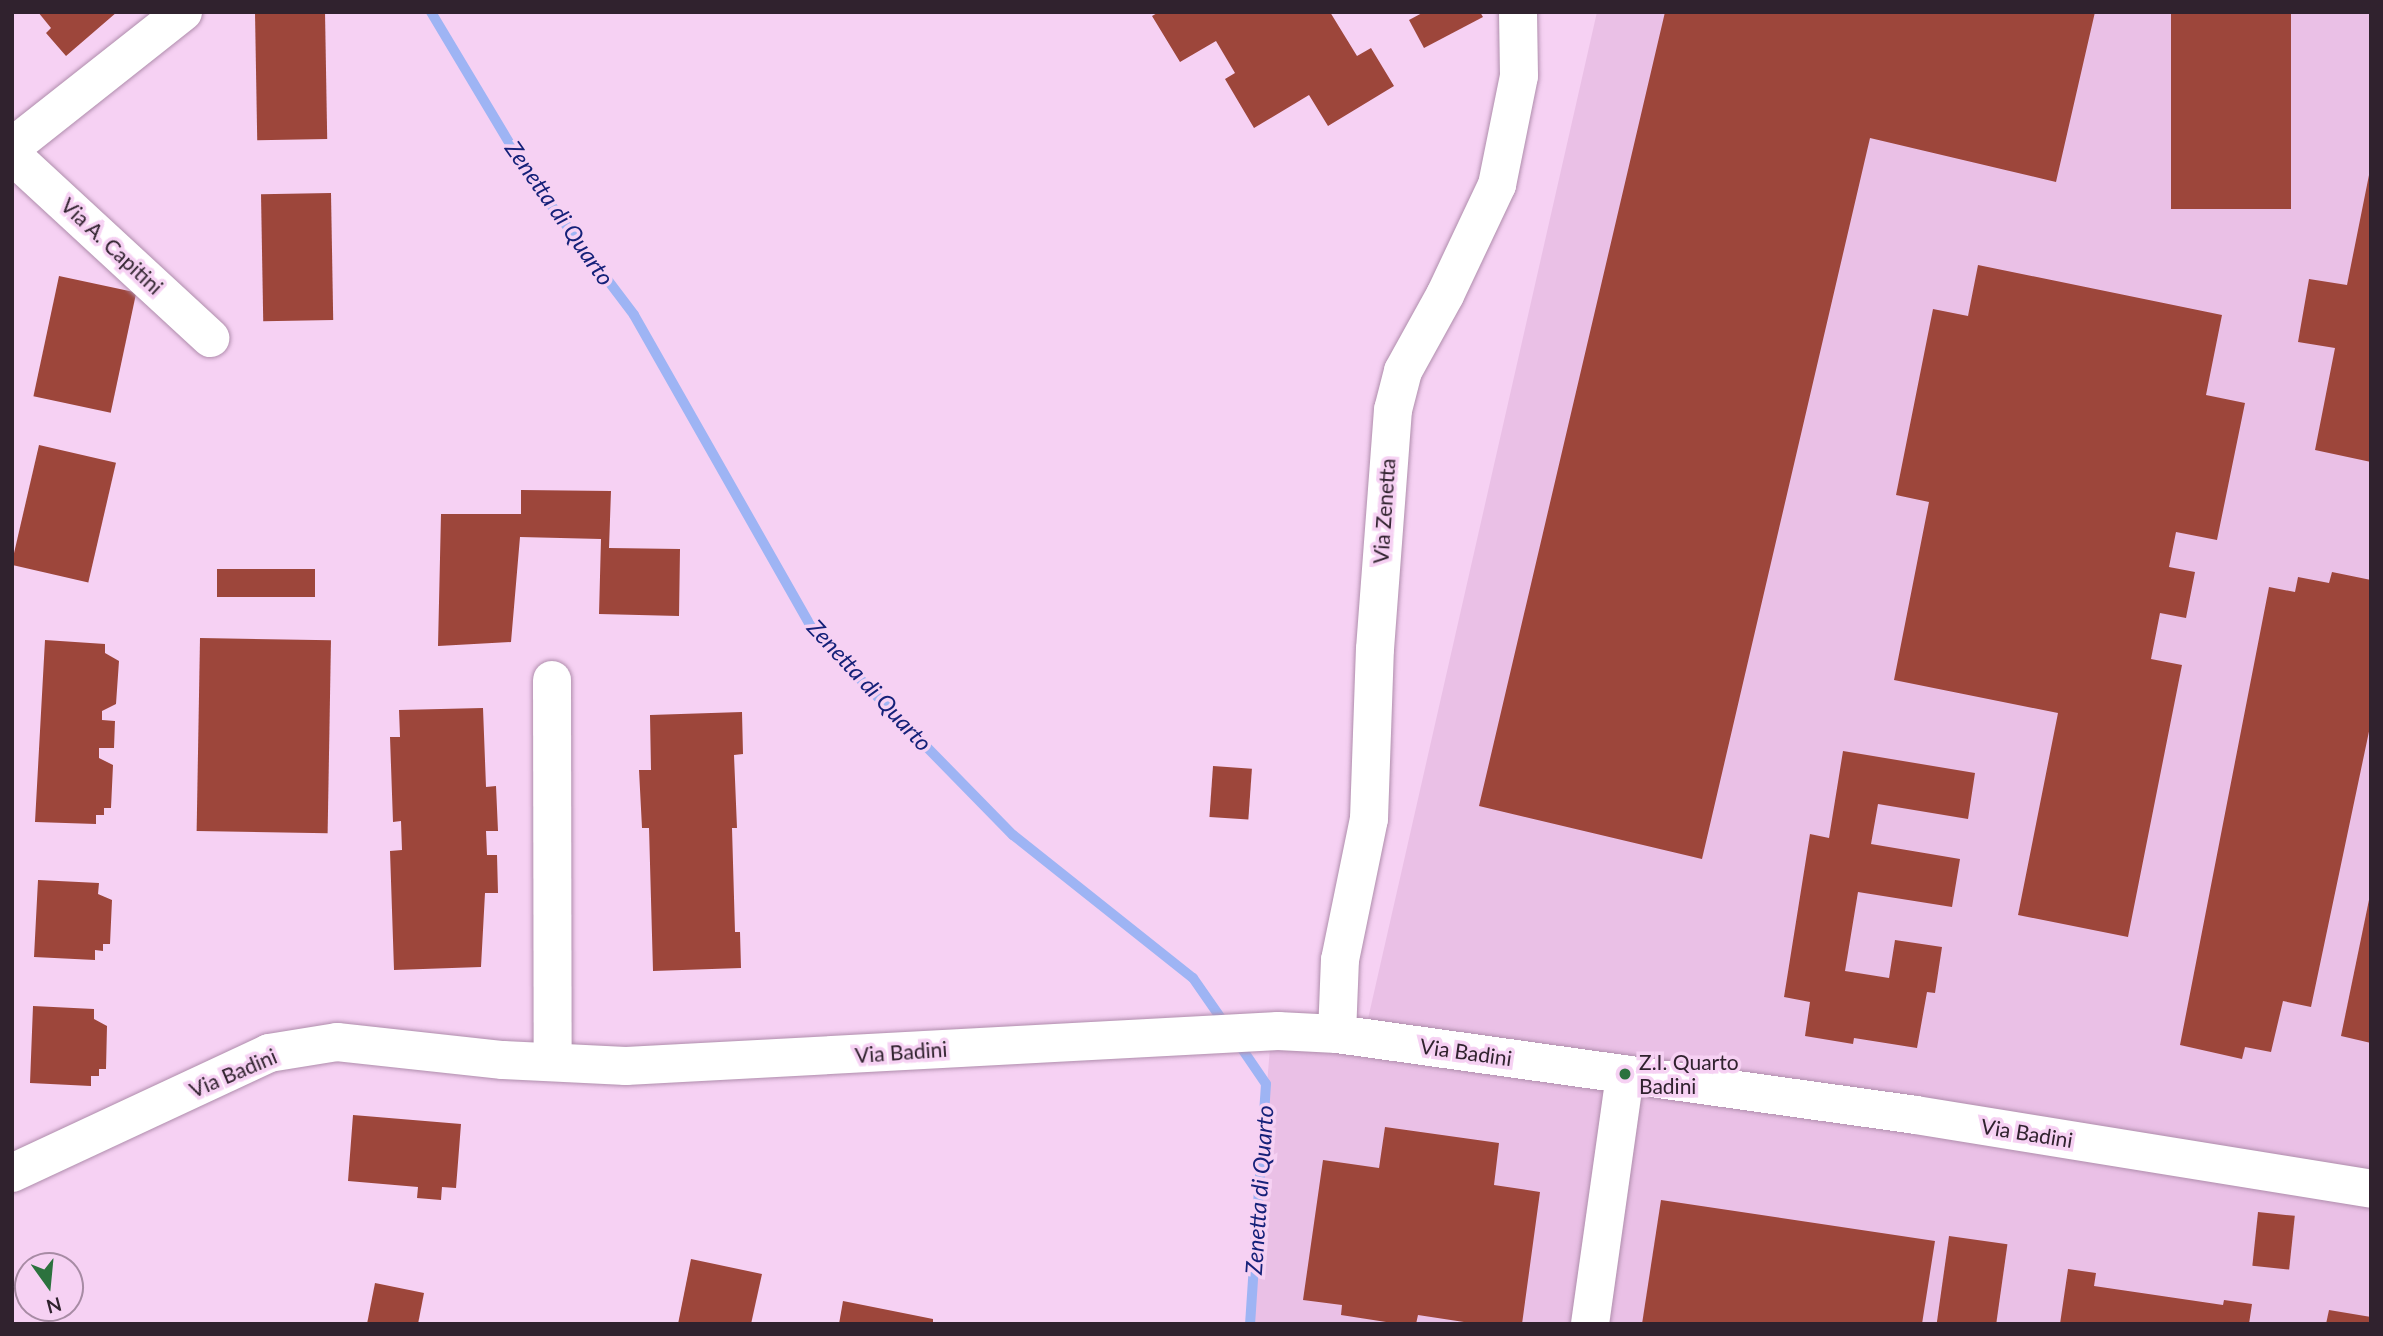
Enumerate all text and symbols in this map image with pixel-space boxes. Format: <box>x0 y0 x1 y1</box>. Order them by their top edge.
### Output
water label: Zenetta di Quarto <box>500 136 620 290</box>
street label: Via A. Capitini <box>56 192 168 300</box>
street label: Via Zenetta <box>1368 457 1400 565</box>
water label: Zenetta di Quarto <box>802 613 938 757</box>
street label: Via Badini <box>1418 1033 1514 1071</box>
street label: Via Badini <box>854 1036 948 1068</box>
street label: Via Badini <box>186 1043 280 1103</box>
place label: Z.I. Quarto Badini <box>1639 1049 1739 1099</box>
marker: Z.I. Quarto Badini <box>1617 1066 1633 1082</box>
water label: Zenetta di Quarto <box>1239 1104 1279 1276</box>
street label: Via Badini <box>1979 1113 2075 1153</box>
north arrow <box>14 1252 84 1322</box>
text: N <box>44 1293 64 1319</box>

